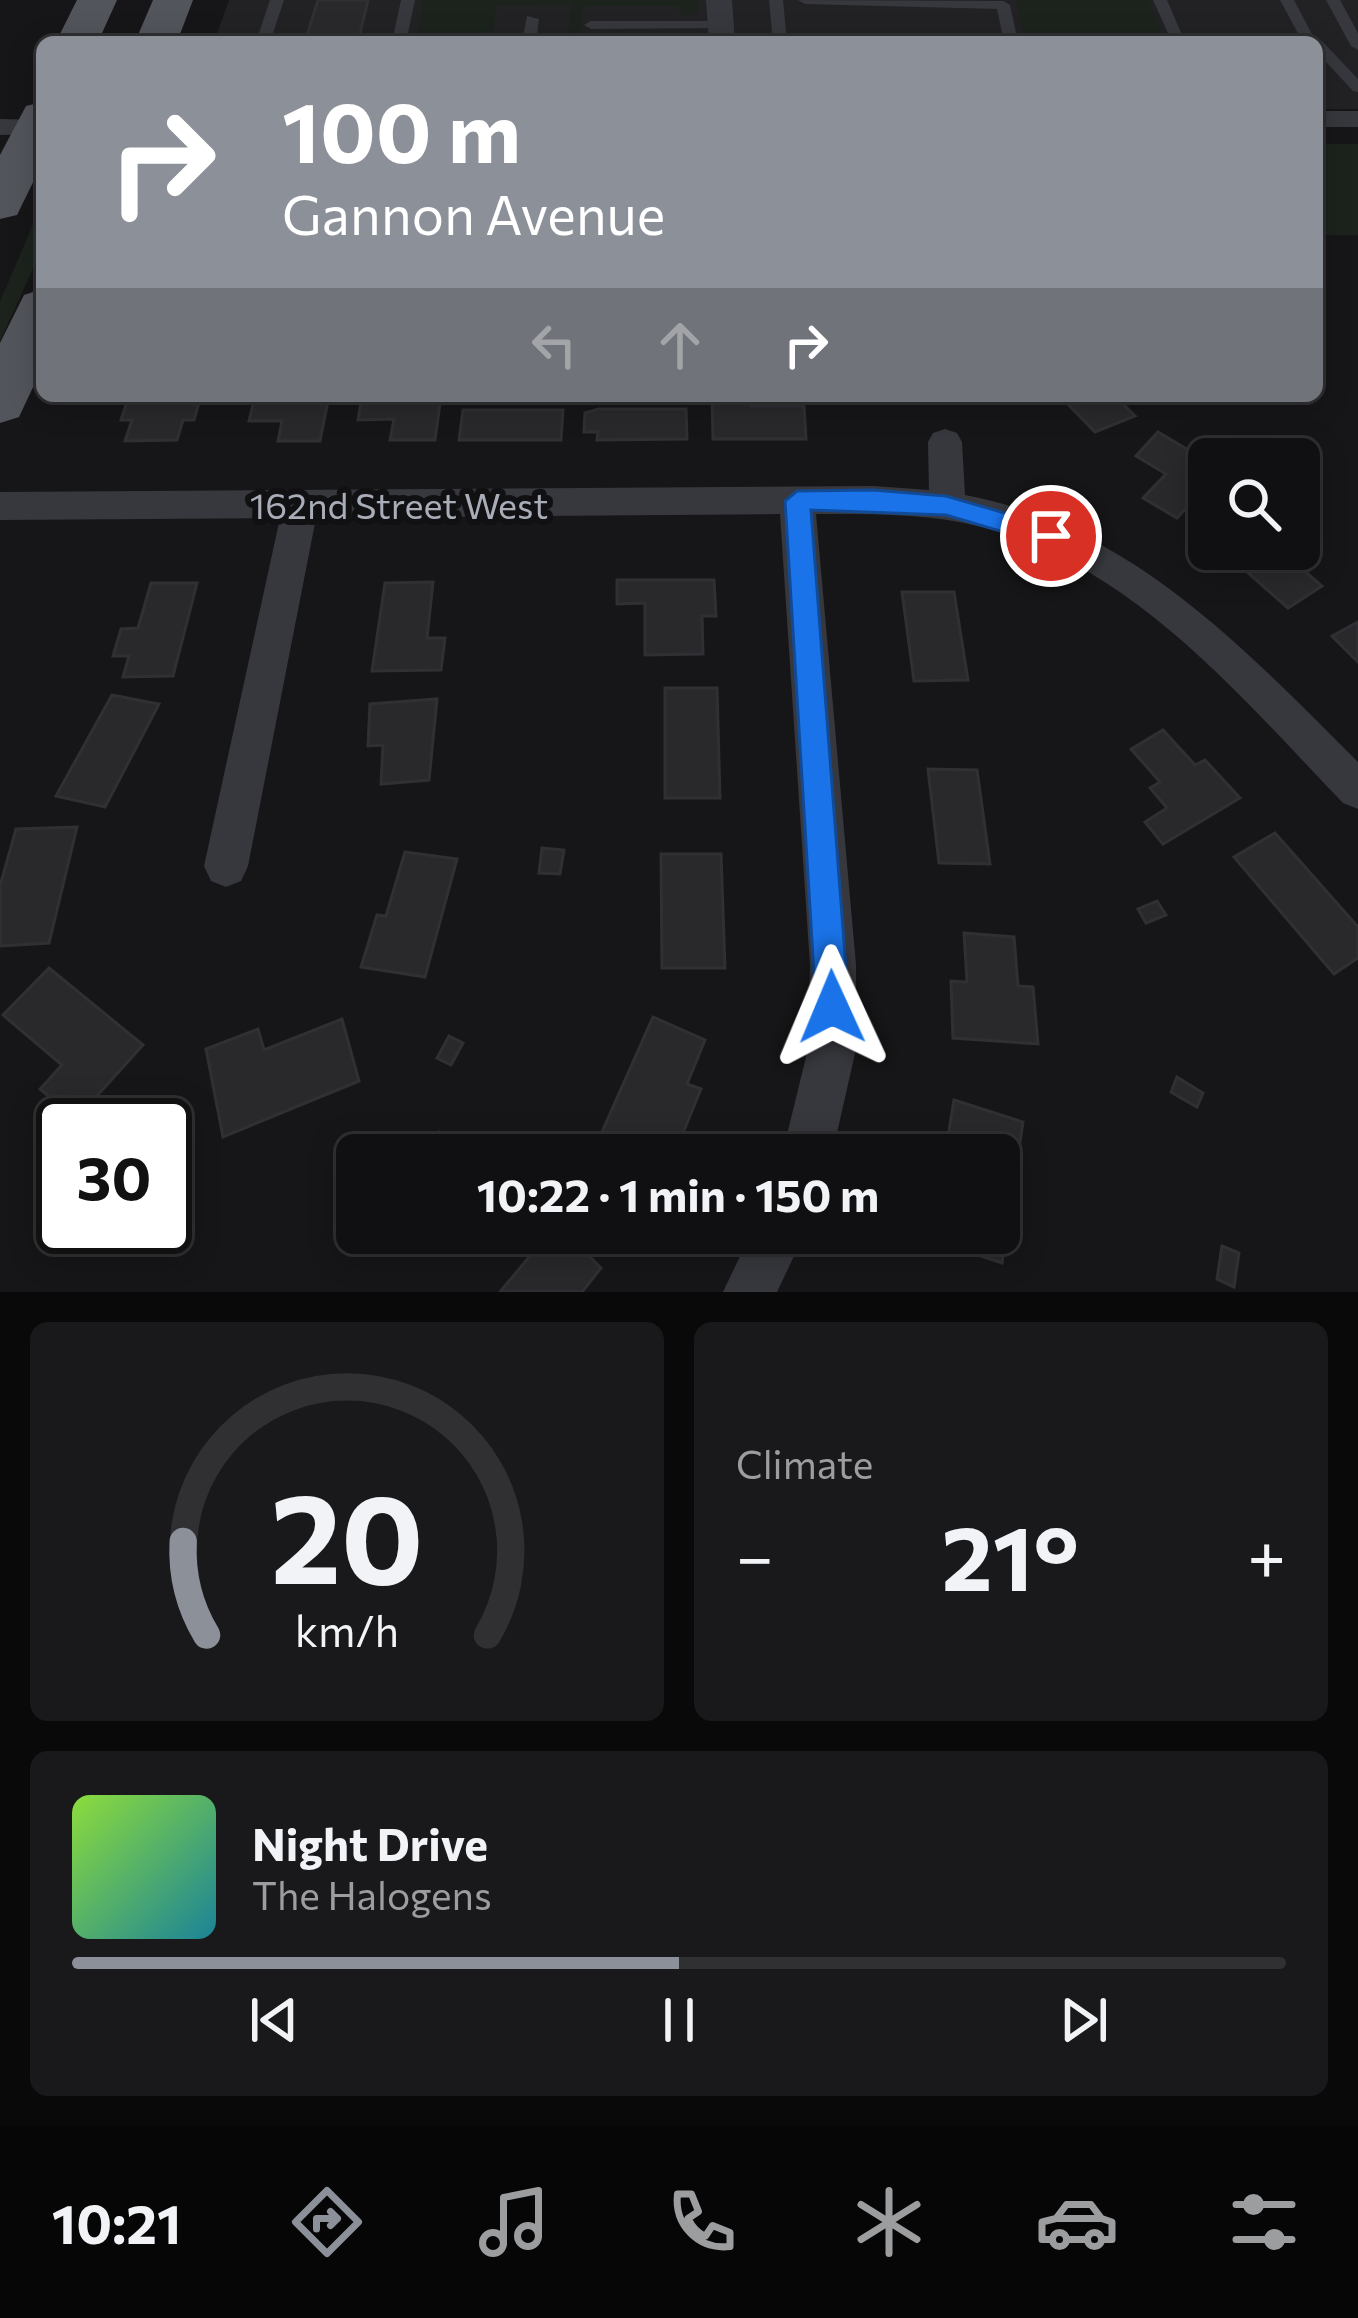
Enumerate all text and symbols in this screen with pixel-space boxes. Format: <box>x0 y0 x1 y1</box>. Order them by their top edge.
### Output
text: 100 m <box>282 78 521 180</box>
icon: right <box>84 84 240 240</box>
text: Gannon Avenue <box>282 180 665 246</box>
icon: left <box>521 312 587 378</box>
icon: ahead <box>647 312 713 378</box>
icon: right <box>773 312 839 378</box>
map controls <box>1188 438 1320 570</box>
button: search <box>1188 438 1320 570</box>
street label: 162nd Street West <box>250 482 548 526</box>
pin <box>1000 485 1102 587</box>
icon: arrive <box>1018 503 1084 569</box>
position arrow <box>769 944 895 1070</box>
speed limit sign: 30 <box>36 1098 192 1254</box>
text: 10:22 · 1 min · 150 m <box>477 1166 879 1221</box>
text: Climate <box>736 1439 873 1487</box>
text: 20 <box>270 1457 424 1610</box>
text: 21° <box>941 1499 1079 1610</box>
text: − <box>736 1514 774 1595</box>
text: + <box>1247 1514 1286 1595</box>
text: km/h <box>295 1602 399 1655</box>
text: Night Drive <box>252 1815 488 1870</box>
text: The Halogens <box>252 1870 492 1918</box>
icon: previous <box>241 1987 307 2053</box>
icon: pause <box>646 1987 712 2053</box>
icon: next <box>1051 1987 1117 2053</box>
icon: directions <box>285 2180 369 2264</box>
icon: music <box>472 2180 556 2264</box>
icon: phone <box>660 2180 744 2264</box>
icon: climate <box>847 2180 931 2264</box>
icon: car <box>1035 2180 1119 2264</box>
icon: filters <box>1222 2180 1306 2264</box>
text: 10:21 <box>52 2189 181 2255</box>

